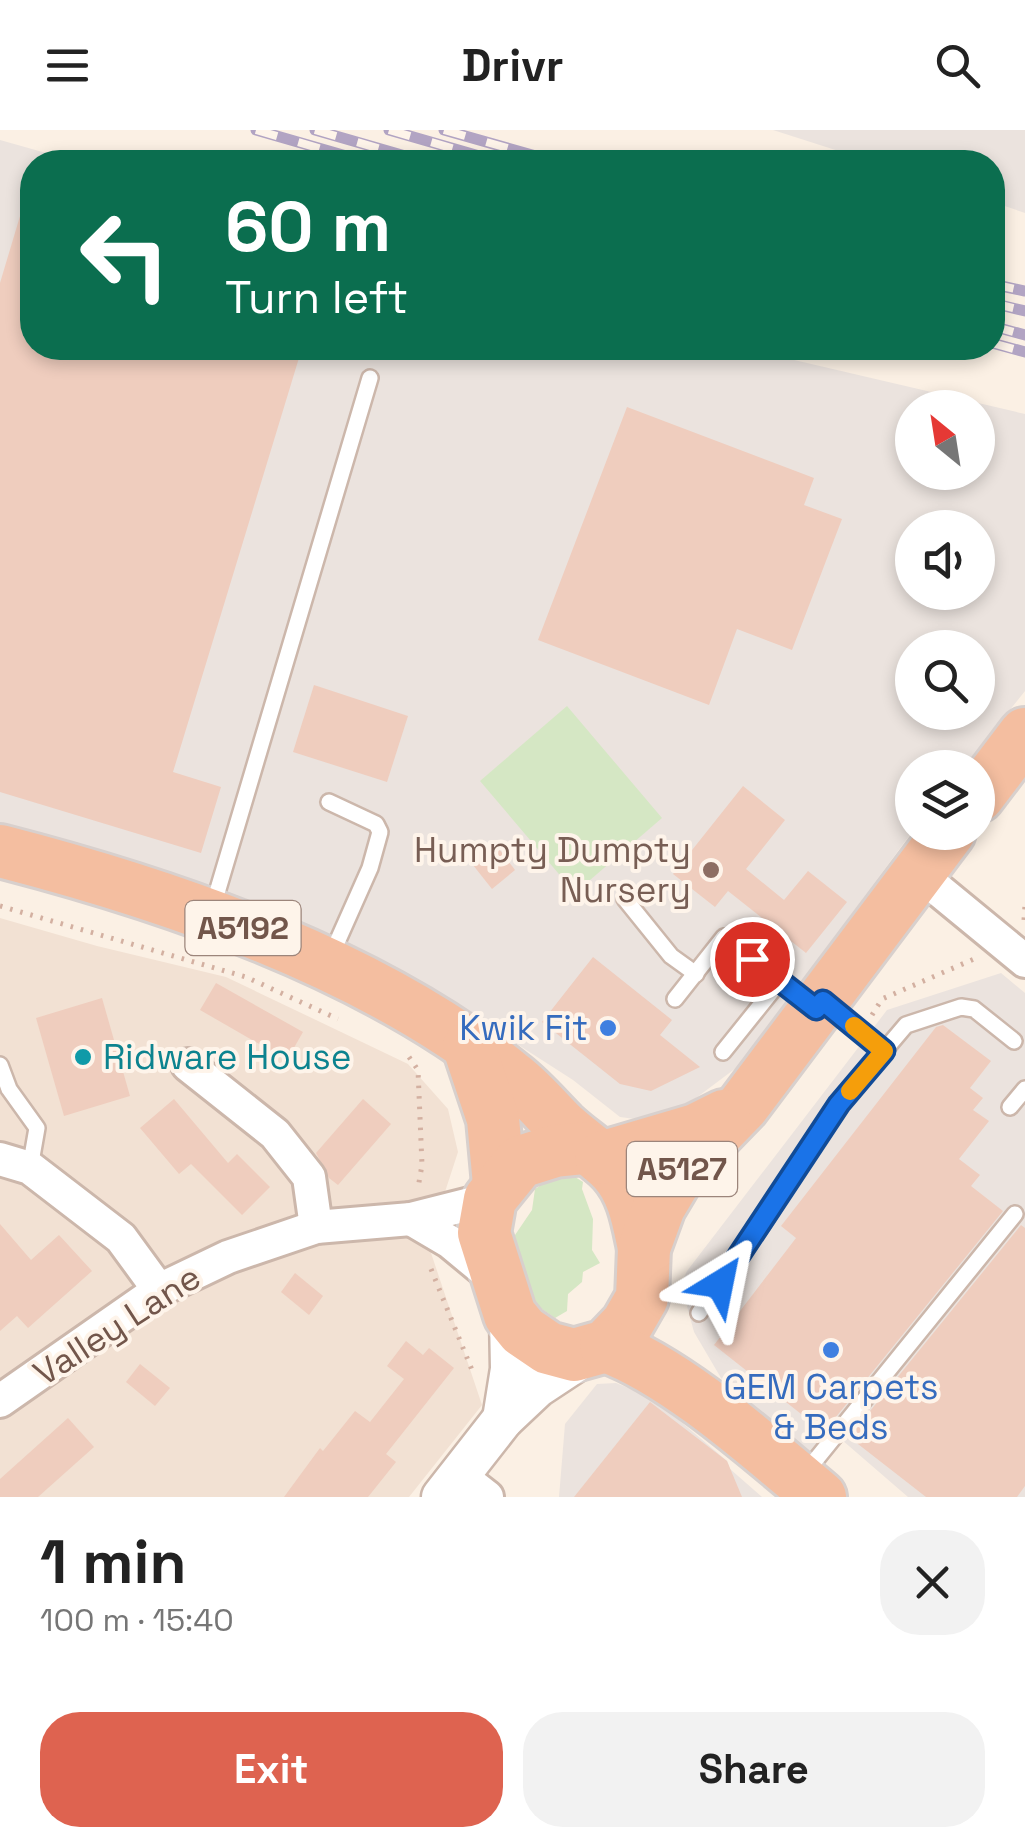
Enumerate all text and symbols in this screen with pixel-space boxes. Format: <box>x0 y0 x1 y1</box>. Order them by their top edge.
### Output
text: Drivr <box>461 37 564 94</box>
icon: menu <box>40 38 95 93</box>
icon: search <box>930 38 985 93</box>
text: 60 m <box>225 182 391 271</box>
icon: left <box>60 190 190 320</box>
text: Turn left <box>225 269 408 326</box>
north arrow <box>895 390 995 490</box>
map controls <box>895 390 995 850</box>
button: sound <box>895 510 995 610</box>
button: search <box>895 630 995 730</box>
button: layers <box>895 750 995 850</box>
place label: Humpty Dumpty Nursery <box>414 828 691 912</box>
marker: Humpty Dumpty Nursery <box>700 859 722 881</box>
road number: A5192 <box>186 901 300 955</box>
pin <box>710 917 795 1002</box>
icon: arrive <box>725 932 780 987</box>
place label: Kwik Fit <box>459 1006 588 1050</box>
marker: Kwik Fit <box>597 1017 619 1039</box>
place label: Ridware House <box>103 1035 352 1079</box>
marker: Ridware House <box>72 1046 94 1068</box>
road number: A5127 <box>627 1142 737 1196</box>
position arrow <box>668 1232 772 1336</box>
street label: Valley Lane <box>25 1255 209 1395</box>
marker: GEM Carpets & Beds <box>820 1339 842 1361</box>
place label: GEM Carpets & Beds <box>724 1365 939 1449</box>
text: 1 min <box>40 1524 187 1601</box>
button: close <box>880 1530 985 1635</box>
text: 100 m · 15:40 <box>40 1600 234 1640</box>
button: Exit <box>40 1712 503 1827</box>
button: Share <box>523 1712 985 1827</box>

